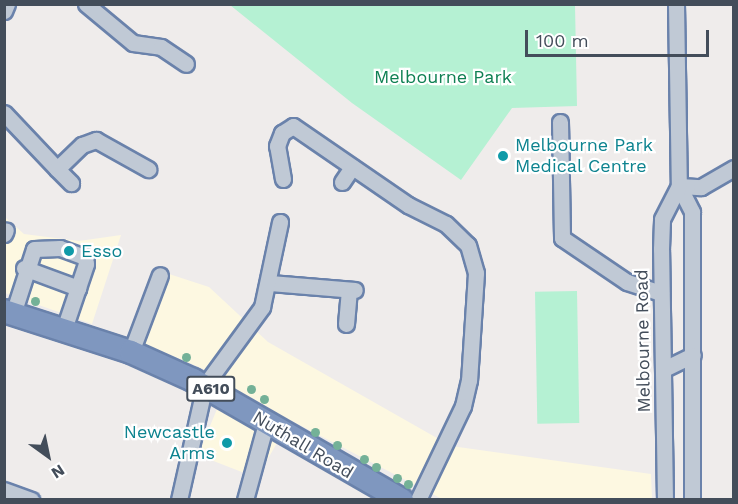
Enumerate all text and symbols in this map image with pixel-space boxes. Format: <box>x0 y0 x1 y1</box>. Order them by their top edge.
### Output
scale bar <box>528 18 712 56</box>
text: 100 m <box>536 30 589 51</box>
park label: Melbourne Park <box>374 66 512 88</box>
place label: Melbourne Park Medical Centre <box>515 135 653 178</box>
marker: Melbourne Park Medical Centre <box>496 149 510 163</box>
place label: Esso <box>81 240 122 262</box>
marker: Esso <box>62 244 76 258</box>
street label: Melbourne Road <box>631 269 655 413</box>
road number: A610 <box>186 376 236 402</box>
street label: Nuthall Road <box>249 406 357 484</box>
place label: Newcastle Arms <box>124 422 215 464</box>
north arrow <box>18 426 78 486</box>
marker: Newcastle Arms <box>220 436 234 450</box>
text: N <box>48 460 68 483</box>

